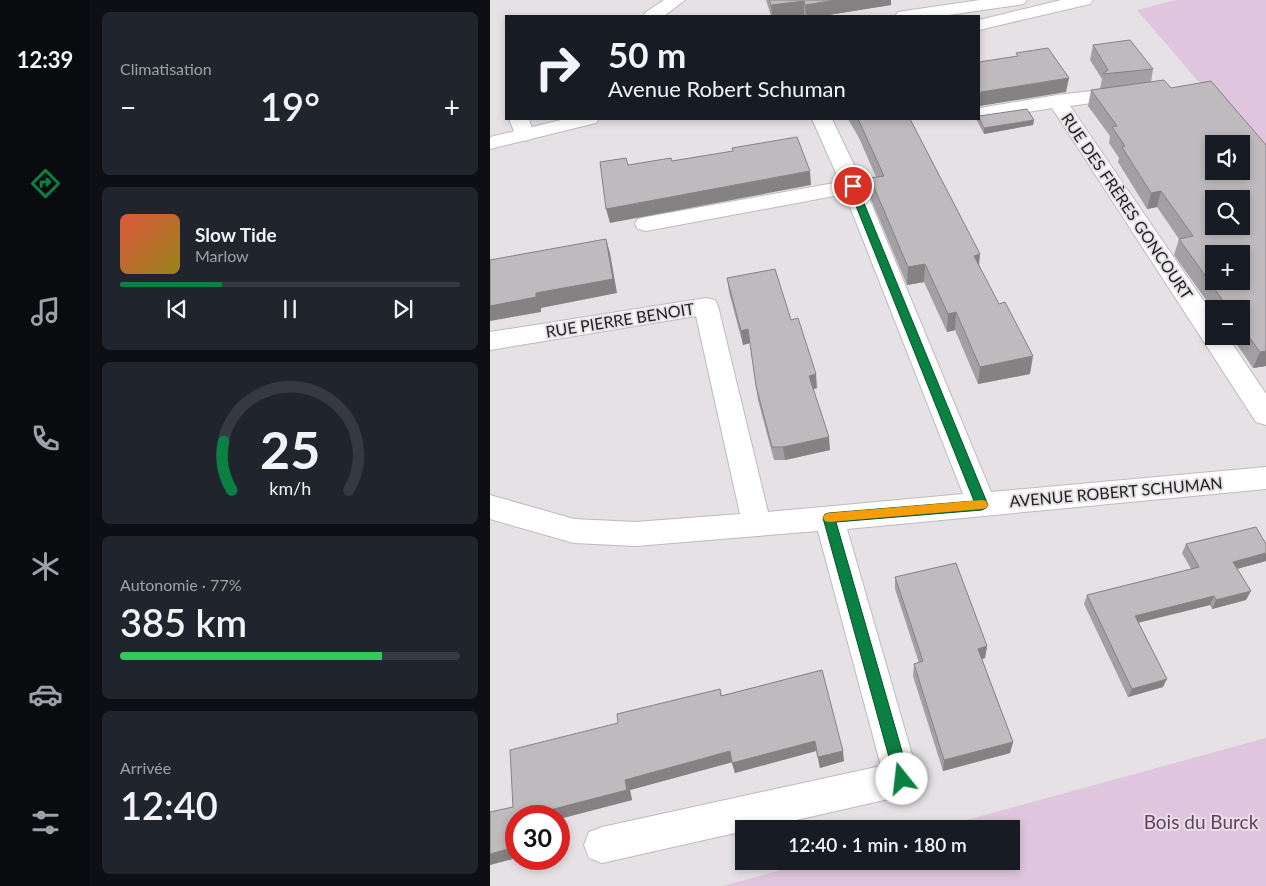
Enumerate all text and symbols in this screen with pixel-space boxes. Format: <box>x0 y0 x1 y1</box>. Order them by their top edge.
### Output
text: 50 m <box>608 33 686 75</box>
icon: right <box>525 35 590 100</box>
text: 12:39 <box>17 46 73 73</box>
text: Climatisation <box>120 59 212 78</box>
text: Avenue Robert Schuman <box>608 75 846 102</box>
text: 19° <box>260 83 320 129</box>
text: − <box>120 90 136 124</box>
text: + <box>444 90 460 124</box>
street label: RUE DES FRÈRES GONCOURT <box>1058 109 1197 303</box>
map controls <box>1205 135 1250 345</box>
button: sound <box>1205 135 1250 180</box>
pin <box>832 165 874 207</box>
icon: directions <box>28 166 63 201</box>
icon: arrive <box>839 172 867 200</box>
button: search <box>1205 190 1250 235</box>
text: Slow Tide <box>195 223 277 246</box>
button: + <box>1205 245 1250 290</box>
text: Marlow <box>195 246 249 265</box>
icon: music <box>28 294 63 329</box>
icon: previous <box>163 295 191 323</box>
icon: pause <box>276 295 304 323</box>
icon: next <box>389 295 417 323</box>
street label: RUE PIERRE BENOIT <box>544 298 696 341</box>
button: − <box>1205 300 1250 345</box>
text: 25 <box>260 418 320 480</box>
icon: phone <box>28 421 63 456</box>
street label: AVENUE ROBERT SCHUMAN <box>1009 473 1223 510</box>
text: km/h <box>269 477 311 499</box>
icon: climate <box>28 549 63 584</box>
text: Autonomie · 77% <box>120 575 242 594</box>
text: 385 km <box>120 599 247 645</box>
icon: car <box>28 677 63 712</box>
position arrow <box>875 752 927 804</box>
text: Arrivée <box>120 758 171 777</box>
text: 12:40 <box>120 782 218 828</box>
icon: filters <box>28 805 63 840</box>
speed limit sign: 30 <box>505 805 570 870</box>
park label: Bois du Burck <box>1144 810 1259 833</box>
text: 12:40 · 1 min · 180 m <box>788 833 967 856</box>

